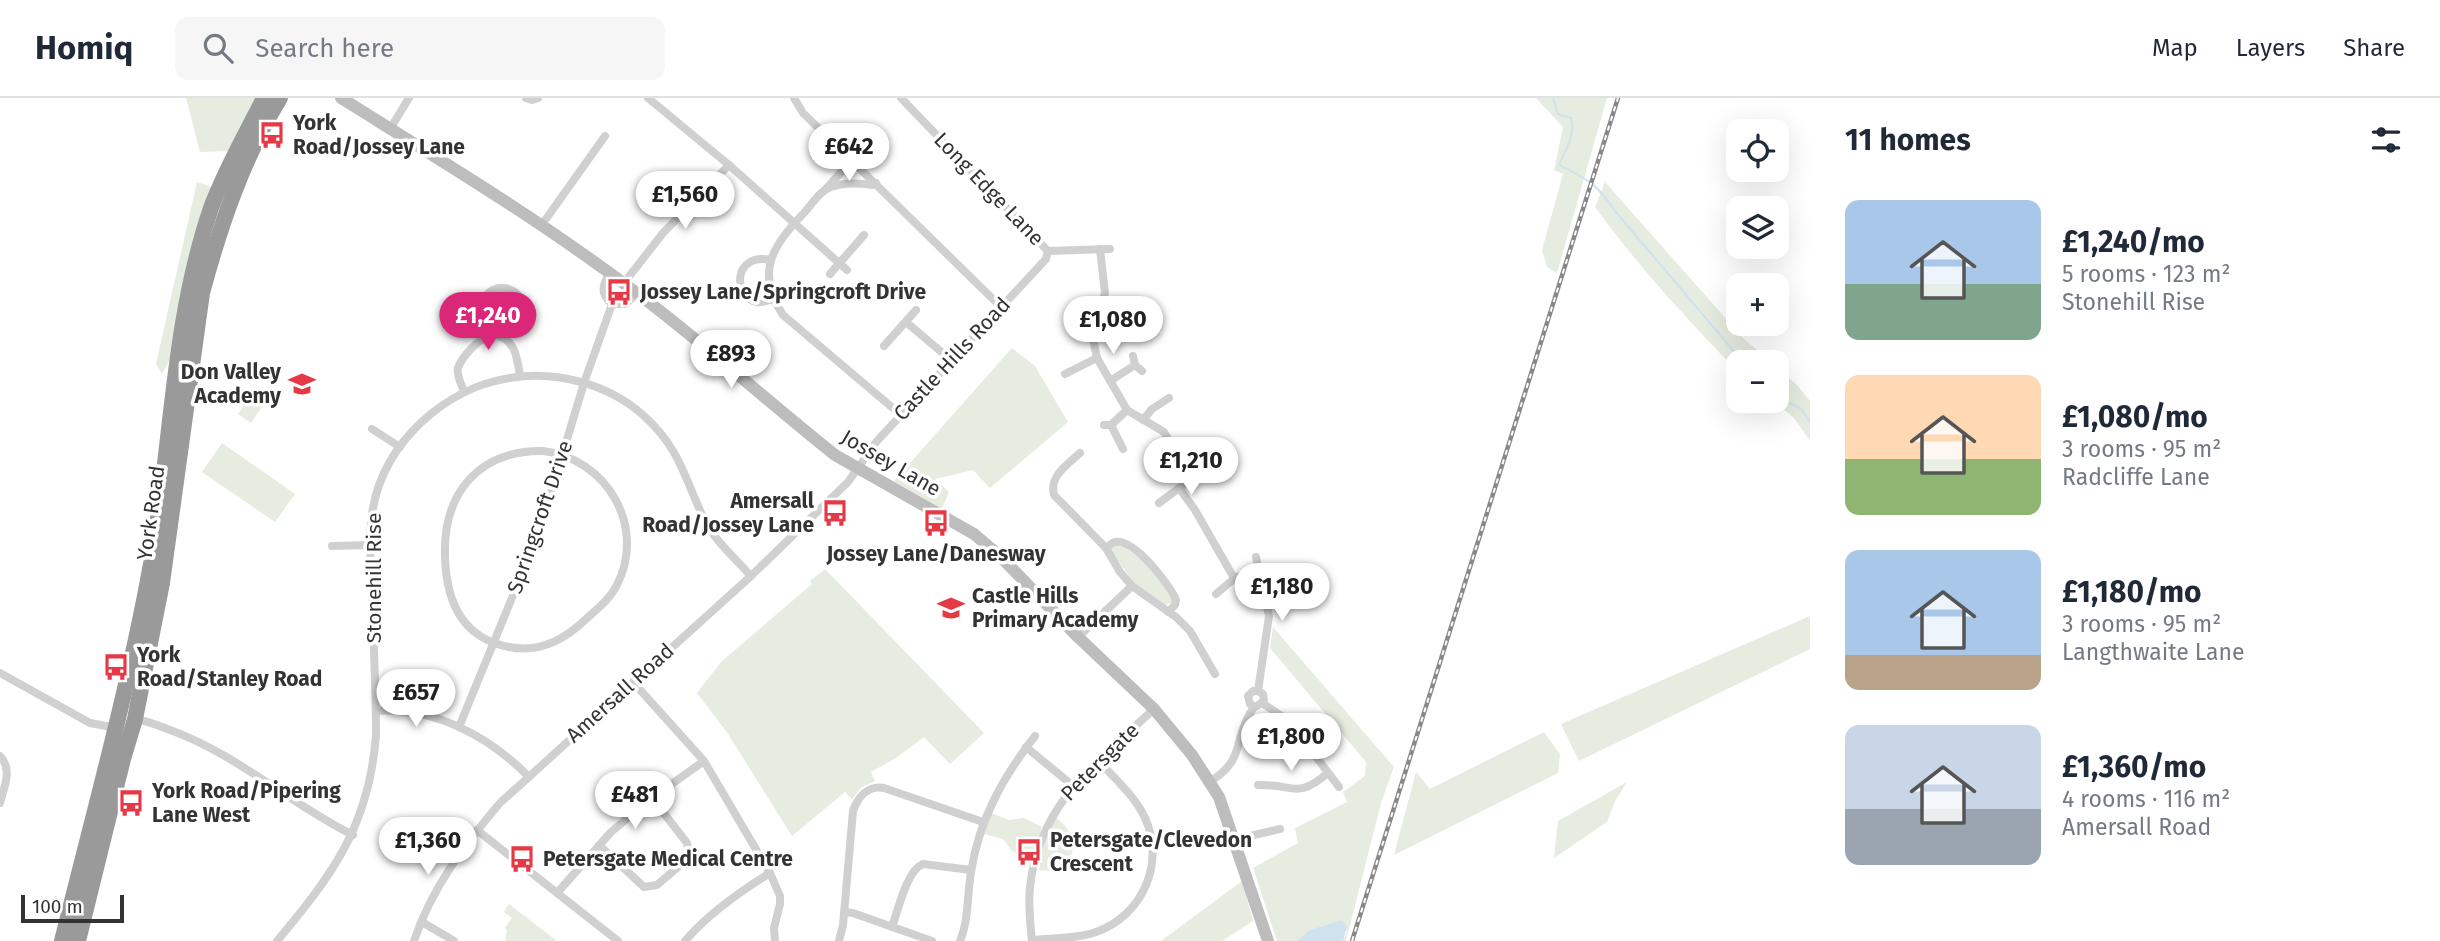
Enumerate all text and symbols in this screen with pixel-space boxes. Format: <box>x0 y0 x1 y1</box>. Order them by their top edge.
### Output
search box <box>175 17 665 80</box>
text: Homiq <box>35 28 133 68</box>
icon: search <box>199 29 237 67</box>
text: Search here <box>255 33 394 64</box>
text: Map <box>2152 34 2198 62</box>
text: Layers <box>2236 34 2305 62</box>
text: Share <box>2343 34 2405 62</box>
place label: York Road/Jossey Lane <box>292 110 465 160</box>
map controls <box>1726 119 1789 413</box>
button: locate <box>1726 119 1789 182</box>
bus stop icon: York Road/Jossey Lane <box>257 120 287 150</box>
icon: filters <box>2367 121 2405 159</box>
text: 11 homes <box>1845 122 1971 158</box>
pin: £642 <box>808 123 890 183</box>
street label: Long Edge Lane <box>928 127 1050 251</box>
text: £642 <box>824 132 874 160</box>
pin: £1,560 <box>628 172 742 231</box>
text: £1,560 <box>652 180 718 208</box>
button: layers <box>1726 196 1789 259</box>
text: £1,240/mo <box>2062 224 2205 260</box>
icon: home <box>1901 228 1985 312</box>
text: 5 rooms · 123 m² <box>2062 260 2230 288</box>
button: + <box>1726 273 1789 336</box>
bus stop icon: Jossey Lane/Springcroft Drive <box>604 277 634 307</box>
place label: Jossey Lane/Springcroft Drive <box>639 279 926 305</box>
text: Stonehill Rise <box>2062 288 2205 316</box>
pin: £1,240 <box>431 292 545 352</box>
street label: Castle Hills Road <box>888 292 1016 426</box>
pin: £1,080 <box>1056 296 1170 356</box>
text: £1,240 <box>455 301 521 329</box>
text: £1,080 <box>1079 305 1147 333</box>
pin: £893 <box>690 330 772 390</box>
text: £893 <box>706 339 756 367</box>
button: − <box>1726 350 1789 413</box>
place label: Don Valley Academy <box>181 359 281 409</box>
school or university icon: Don Valley Academy <box>287 369 317 399</box>
text: £1,080/mo <box>2062 399 2208 435</box>
icon: home <box>1901 403 1985 487</box>
street label: Jossey Lane <box>837 424 945 502</box>
text: 3 rooms · 95 m² <box>2062 435 2221 463</box>
street label: Springcroft Drive <box>502 437 578 597</box>
pin: £1,210 <box>1134 438 1248 497</box>
text: £1,210 <box>1159 446 1223 474</box>
text: Radcliffe Lane <box>2062 463 2210 491</box>
street label: York Road <box>131 464 171 562</box>
place label: Amersall Road/Jossey Lane <box>642 488 815 538</box>
bus stop icon: Amersall Road/Jossey Lane <box>820 498 850 528</box>
bus stop icon: Jossey Lane/Danesway <box>921 508 951 538</box>
street label: Stonehill Rise <box>361 513 387 643</box>
place label: Jossey Lane/Danesway <box>825 541 1046 567</box>
pin: £1,180 <box>1225 564 1339 623</box>
text: £1,180 <box>1251 572 1313 600</box>
text: £1,180/mo <box>2062 574 2202 610</box>
icon: home <box>1901 578 1985 662</box>
place label: Castle Hills Primary Academy <box>972 583 1139 633</box>
school or university icon: Castle Hills Primary Academy <box>936 593 966 623</box>
text: 3 rooms · 95 m² <box>2062 610 2221 638</box>
street label: Amersall Road <box>561 638 679 748</box>
text: Langthwaite Lane <box>2062 638 2245 666</box>
place label: York Road/Stanley Road <box>136 642 322 692</box>
bus stop icon: York Road/Stanley Road <box>101 652 131 682</box>
pin: £657 <box>375 670 457 729</box>
text: £657 <box>392 678 440 706</box>
pin: £1,800 <box>1234 714 1348 773</box>
street label: Petersgate <box>1055 717 1145 807</box>
text: £1,800 <box>1257 722 1325 750</box>
text: £1,360/mo <box>2062 749 2206 785</box>
icon: home <box>1901 753 1985 837</box>
pin: £481 <box>594 772 676 831</box>
place label: York Road/Pipering Lane West <box>151 778 341 828</box>
text: £481 <box>611 780 659 808</box>
text: 4 rooms · 116 m² <box>2062 785 2230 813</box>
bus stop icon: York Road/Pipering Lane West <box>116 788 146 818</box>
text: Amersall Road <box>2062 813 2211 841</box>
pin: £1,360 <box>371 818 485 877</box>
text: £1,360 <box>395 826 461 854</box>
place label: Petersgate/Clevedon Crescent <box>1050 827 1252 877</box>
bus stop icon: Petersgate/Clevedon Crescent <box>1014 837 1044 867</box>
bus stop icon: Petersgate Medical Centre <box>507 844 537 874</box>
place label: Petersgate Medical Centre <box>543 846 793 872</box>
scale bar <box>21 892 124 924</box>
text: 100 m <box>32 895 83 918</box>

